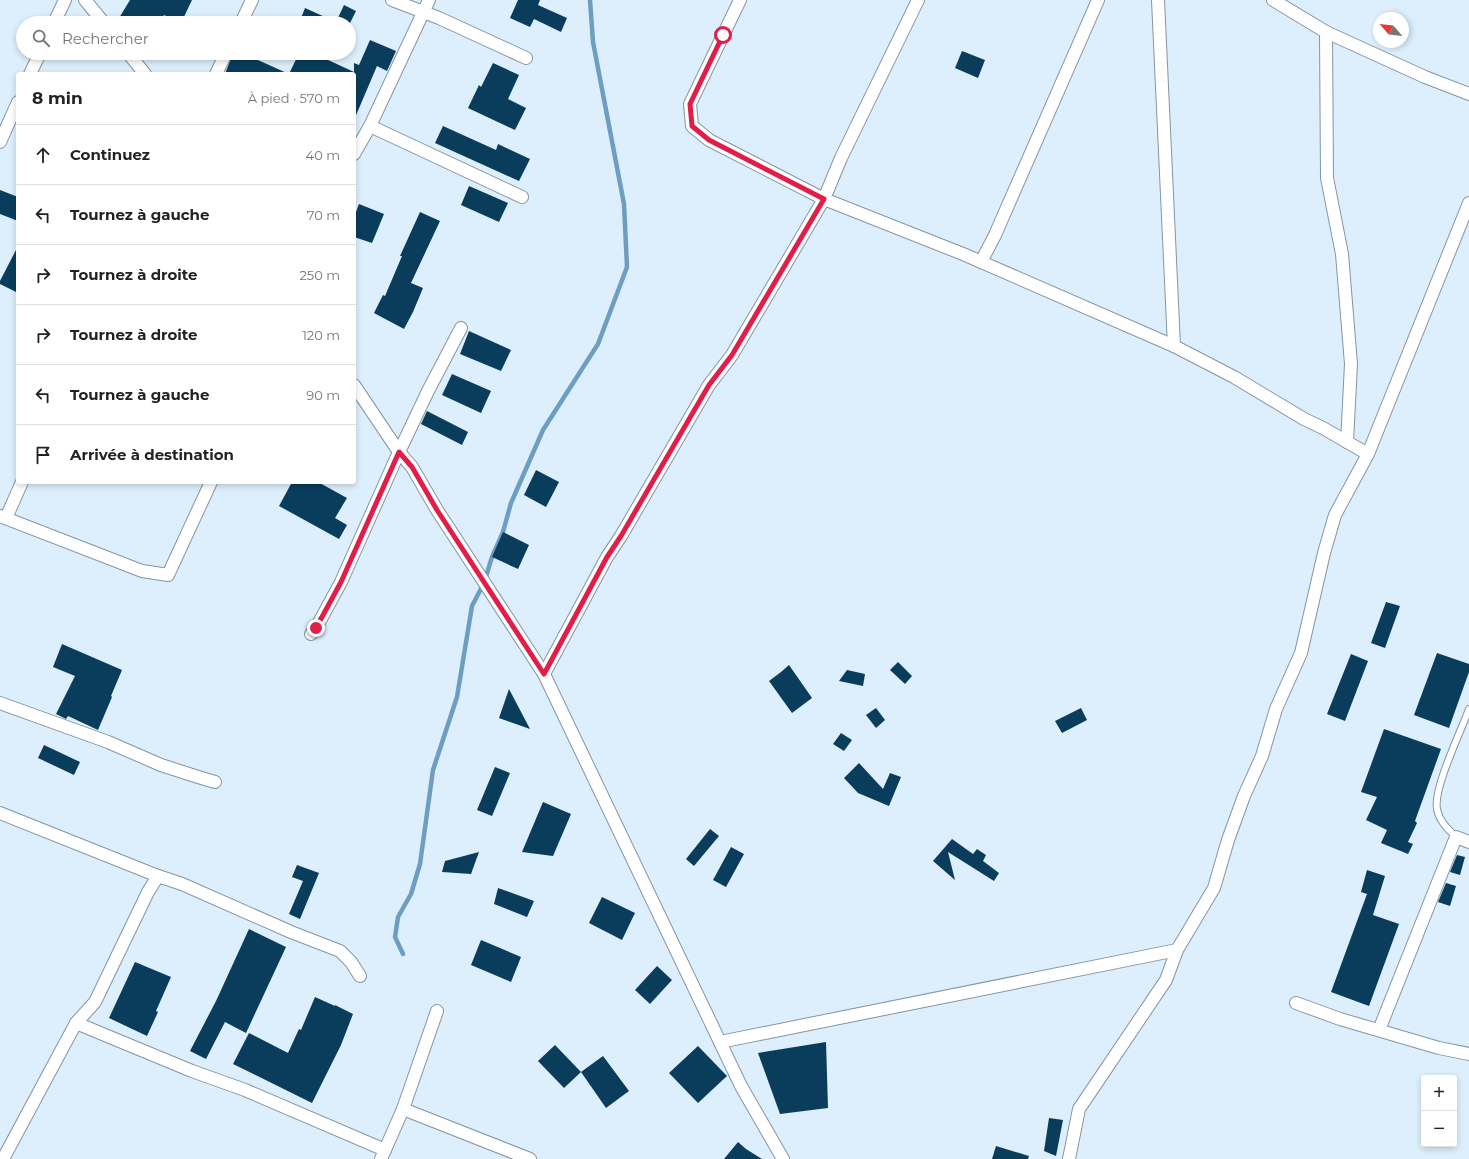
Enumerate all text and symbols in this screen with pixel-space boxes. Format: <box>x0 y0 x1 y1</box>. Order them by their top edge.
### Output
north arrow <box>1373 12 1409 48</box>
search box <box>16 16 356 60</box>
route start <box>714 26 732 44</box>
icon: search <box>30 27 52 49</box>
text: Rechercher <box>62 29 149 48</box>
text: 8 min <box>32 88 83 108</box>
text: À pied · 570 m <box>248 90 340 106</box>
icon: ahead <box>32 144 54 166</box>
text: Continuez <box>70 145 150 164</box>
text: 40 m <box>306 147 340 163</box>
icon: left <box>32 204 54 226</box>
text: Tournez à gauche <box>70 205 209 224</box>
text: 70 m <box>307 207 340 223</box>
icon: right <box>32 264 54 286</box>
text: Tournez à droite <box>70 265 198 284</box>
text: 250 m <box>299 267 340 283</box>
icon: right <box>32 324 54 346</box>
text: Tournez à droite <box>70 325 198 344</box>
text: 120 m <box>302 327 340 343</box>
icon: left <box>32 384 54 406</box>
text: Tournez à gauche <box>70 385 209 404</box>
text: 90 m <box>306 387 340 403</box>
icon: arrive <box>32 444 54 466</box>
text: Arrivée à destination <box>70 445 234 464</box>
route end <box>307 619 325 637</box>
map controls <box>1421 1075 1457 1147</box>
button: + <box>1421 1075 1457 1111</box>
button: − <box>1421 1111 1457 1147</box>

